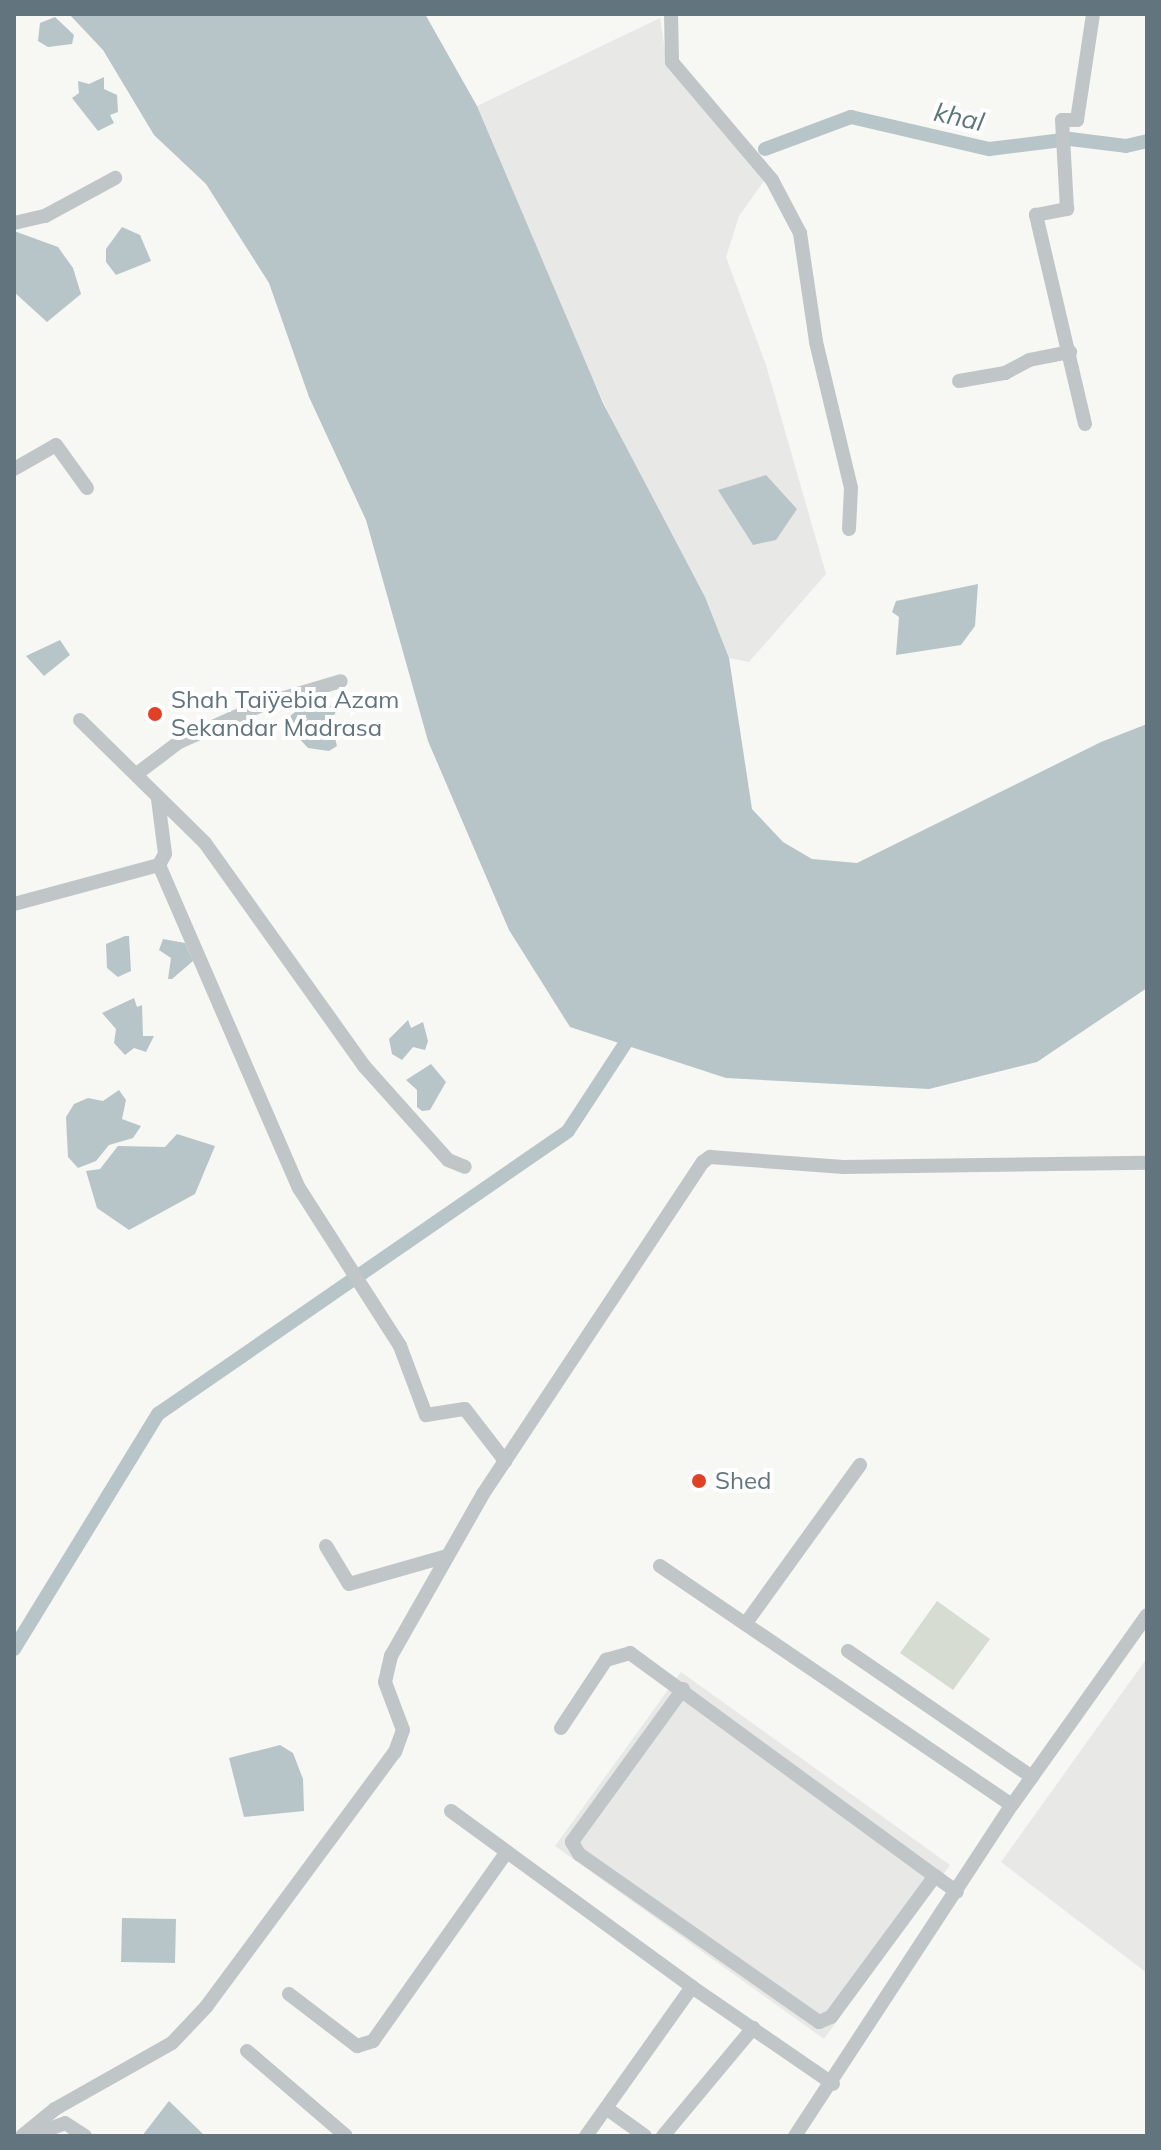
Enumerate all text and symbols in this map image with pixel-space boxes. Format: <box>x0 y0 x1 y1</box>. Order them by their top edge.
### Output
water label: khal <box>931 96 987 138</box>
place label: Shah Taiÿebia Azam Sekandar Madrasa <box>171 686 399 742</box>
marker: Shah Taiÿebia Azam Sekandar Madrasa <box>146 705 164 723</box>
place label: Shed <box>715 1467 771 1495</box>
marker: Shed <box>690 1472 708 1490</box>

